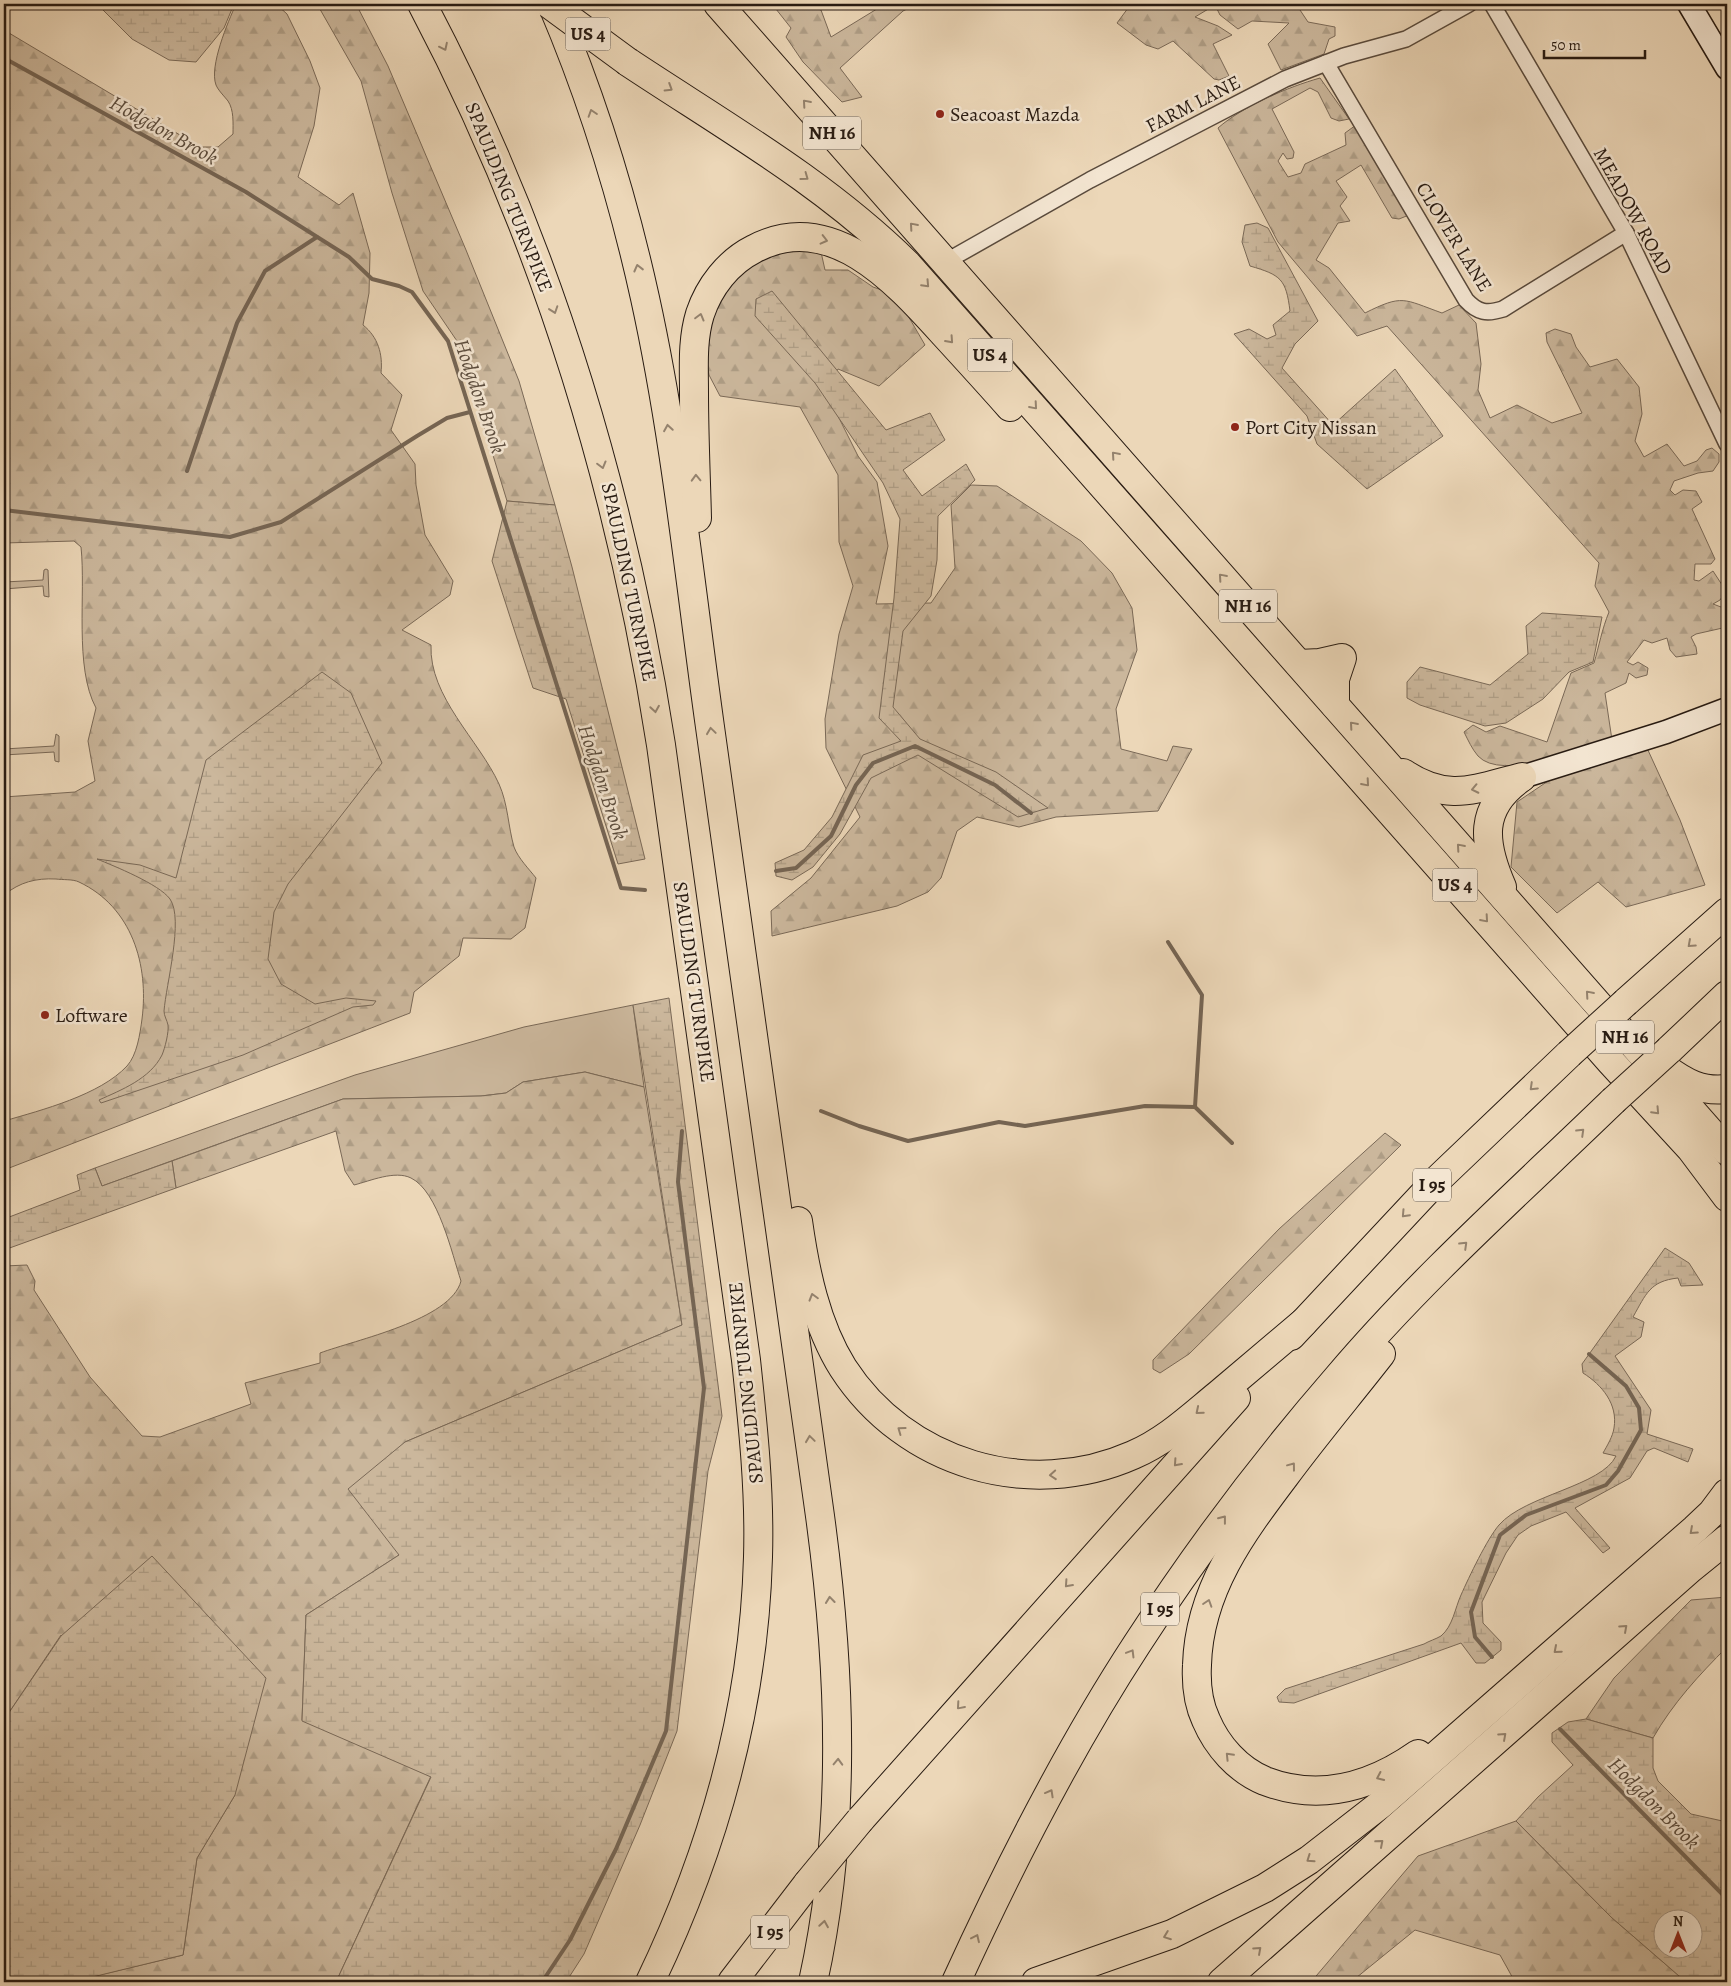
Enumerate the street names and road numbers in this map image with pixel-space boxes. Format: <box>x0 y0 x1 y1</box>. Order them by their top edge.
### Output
road number: US 4 <box>566 18 610 50</box>
street label: FARM LANE <box>1141 69 1245 139</box>
street label: SPAULDING TURNPIKE <box>459 98 559 296</box>
road number: NH 16 <box>803 116 861 150</box>
street label: MEADOW ROAD <box>1587 142 1679 280</box>
street label: CLOVER LANE <box>1410 177 1498 297</box>
road number: US 4 <box>968 338 1012 372</box>
street label: SPAULDING TURNPIKE <box>595 480 663 684</box>
road number: NH 16 <box>1219 590 1277 622</box>
road number: US 4 <box>1432 868 1478 902</box>
street label: SPAULDING TURNPIKE <box>667 880 721 1084</box>
road number: NH 16 <box>1596 1020 1654 1054</box>
road number: I 95 <box>1413 1168 1451 1202</box>
street label: SPAULDING TURNPIKE <box>722 1281 770 1485</box>
road number: I 95 <box>1141 1592 1179 1626</box>
road number: I 95 <box>751 1915 789 1948</box>

